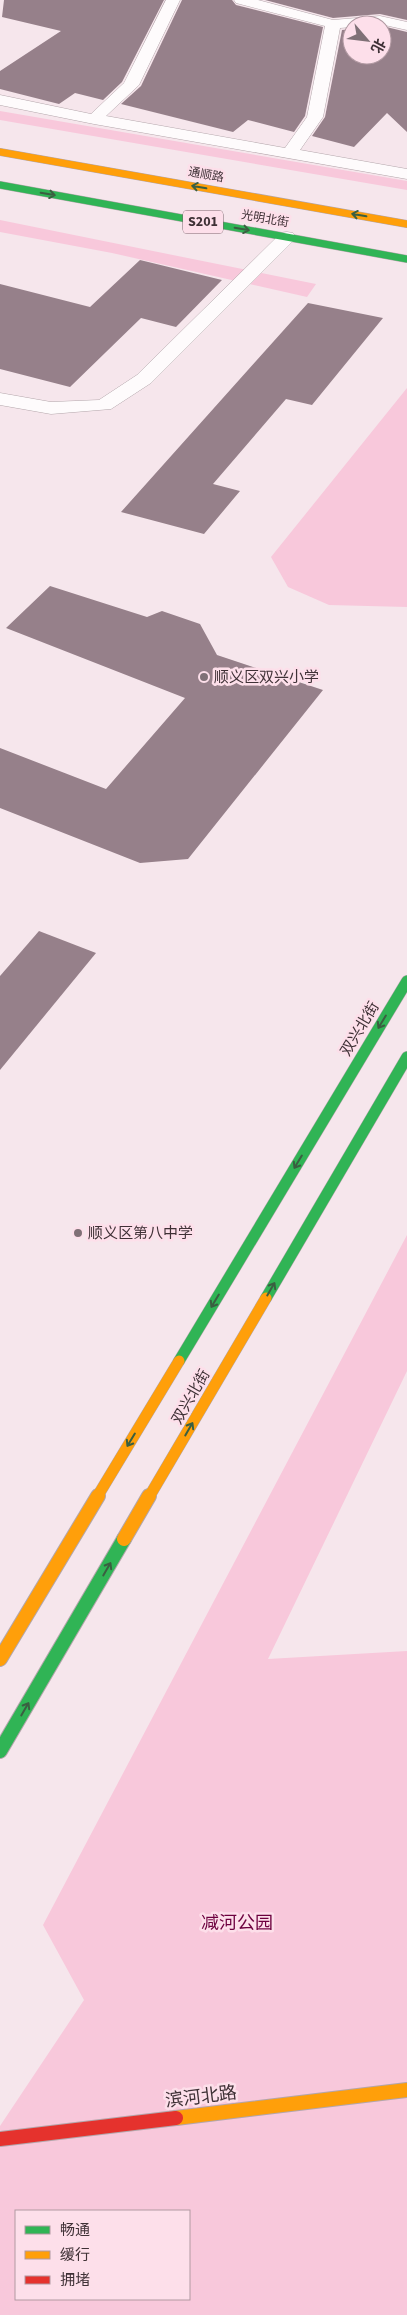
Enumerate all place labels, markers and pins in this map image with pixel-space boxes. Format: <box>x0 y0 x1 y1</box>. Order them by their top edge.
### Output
place label: 顺义区双兴小学 <box>214 667 319 688</box>
marker: 顺义区双兴小学 <box>198 671 210 683</box>
place label: 顺义区第八中学 <box>88 1223 193 1244</box>
marker: 顺义区第八中学 <box>72 1227 84 1239</box>

